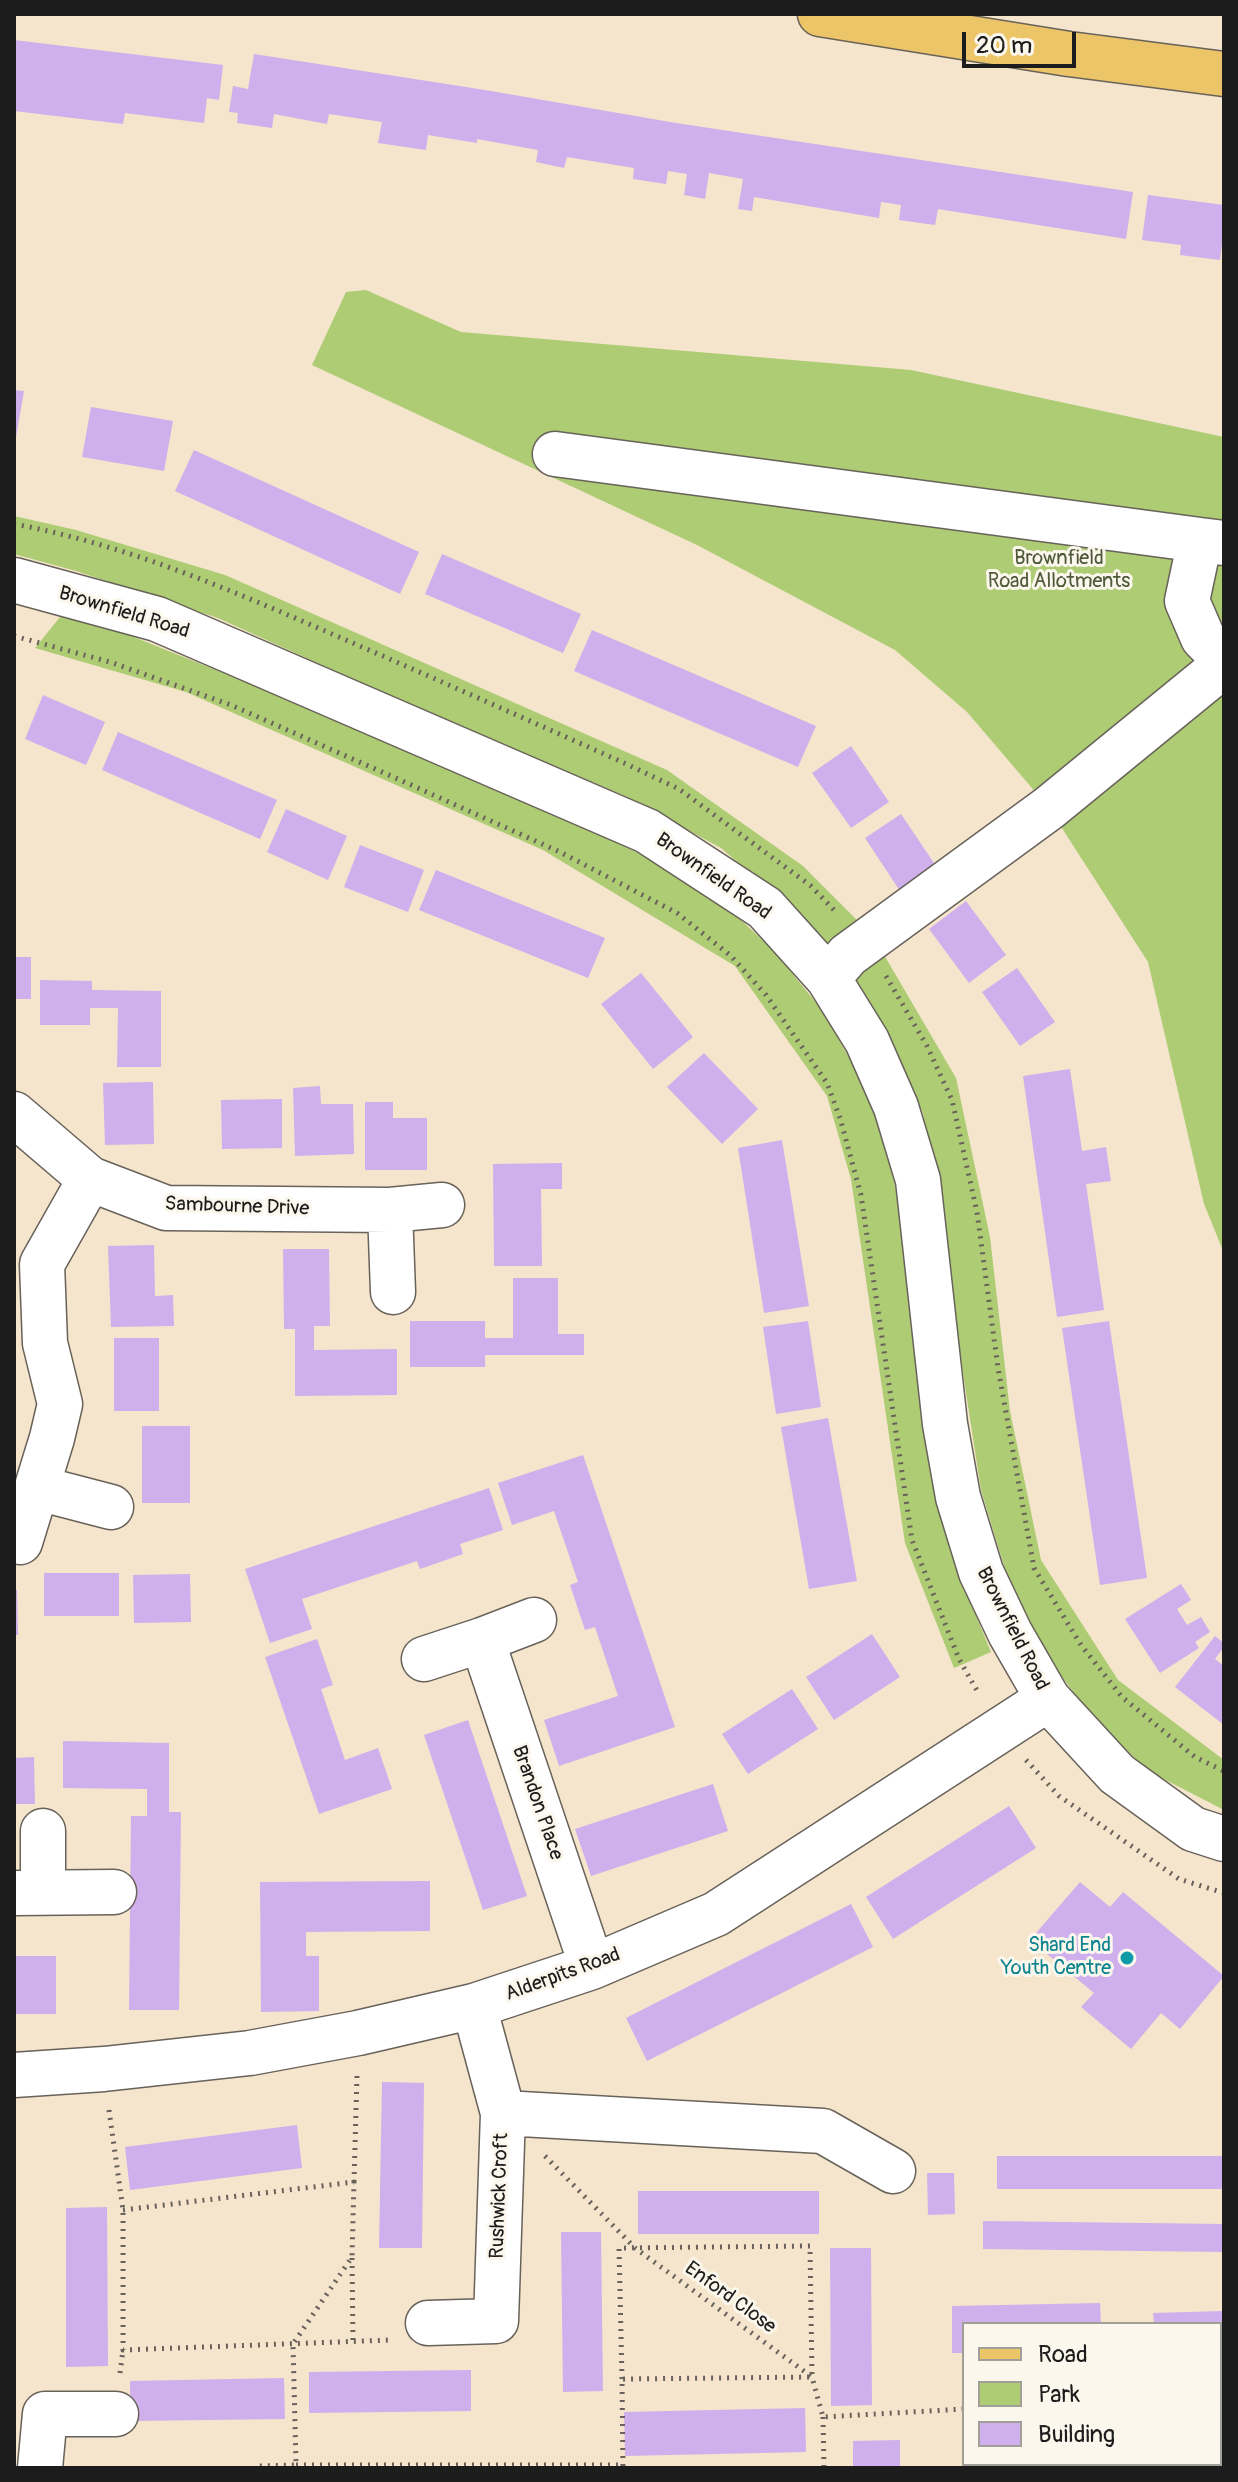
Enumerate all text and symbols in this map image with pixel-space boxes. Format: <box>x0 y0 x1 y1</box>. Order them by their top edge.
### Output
scale bar <box>966 16 1080 66</box>
text: 20 m <box>976 31 1032 60</box>
park label: Brownfield Road Allotments <box>988 547 1130 594</box>
street label: Brownfield Road <box>56 582 192 644</box>
street label: Brownfield Road <box>651 828 775 926</box>
street label: Sambourne Drive <box>164 1192 310 1222</box>
street label: Brownfield Road <box>971 1563 1053 1695</box>
street label: Brandon Place <box>506 1743 568 1863</box>
place label: Shard End Youth Centre <box>1001 1934 1111 1981</box>
street label: Alderpits Road <box>502 1943 624 2007</box>
marker: Shard End Youth Centre <box>1118 1949 1136 1967</box>
street label: Rushwick Croft <box>486 2133 514 2259</box>
street label: Enford Close <box>680 2257 780 2339</box>
legend <box>962 2322 1222 2466</box>
text: Road <box>1038 2340 1088 2369</box>
text: Park <box>1038 2380 1080 2409</box>
text: Building <box>1038 2420 1115 2449</box>

